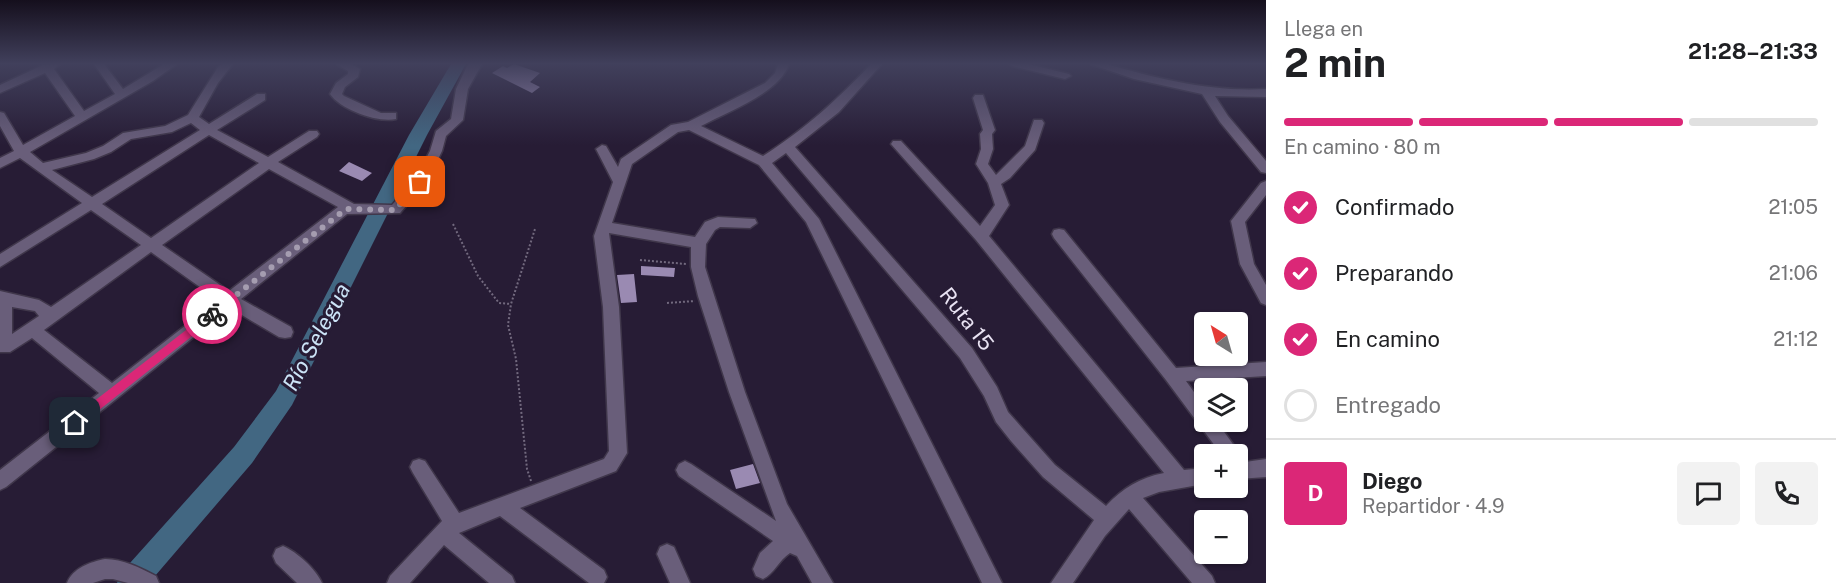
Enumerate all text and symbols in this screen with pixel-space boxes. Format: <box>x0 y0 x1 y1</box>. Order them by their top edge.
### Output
text: Llega en <box>1284 17 1363 41</box>
text: 21:28–21:33 <box>1688 38 1818 64</box>
text: 2 min <box>1284 40 1386 86</box>
text: En camino · 80 m <box>1284 135 1441 159</box>
pin <box>394 156 445 207</box>
icon: bag <box>403 165 436 198</box>
icon: check <box>1284 191 1317 224</box>
text: Confirmado <box>1335 194 1454 220</box>
text: 21:05 <box>1768 195 1818 219</box>
icon: check <box>1284 257 1317 290</box>
text: Preparando <box>1335 260 1454 286</box>
text: 21:06 <box>1769 261 1818 285</box>
water label: Río Selegua <box>277 279 355 395</box>
street label: Ruta 15 <box>935 283 999 355</box>
courier <box>182 284 242 344</box>
icon: bike <box>196 298 229 331</box>
north arrow <box>1194 312 1248 366</box>
map controls <box>1194 312 1248 564</box>
icon: check <box>1284 323 1317 356</box>
text: En camino <box>1335 326 1440 352</box>
text: 21:12 <box>1773 327 1818 351</box>
button: layers <box>1194 378 1248 432</box>
text: Entregado <box>1335 392 1441 418</box>
pin <box>49 397 100 448</box>
icon: home <box>58 406 91 439</box>
button: + <box>1194 444 1248 498</box>
button: chat <box>1677 462 1740 525</box>
button: phone <box>1755 462 1818 525</box>
text: Diego <box>1362 468 1422 494</box>
text: D <box>1308 480 1323 506</box>
text: Repartidor · 4.9 <box>1362 494 1504 518</box>
button: − <box>1194 510 1248 564</box>

